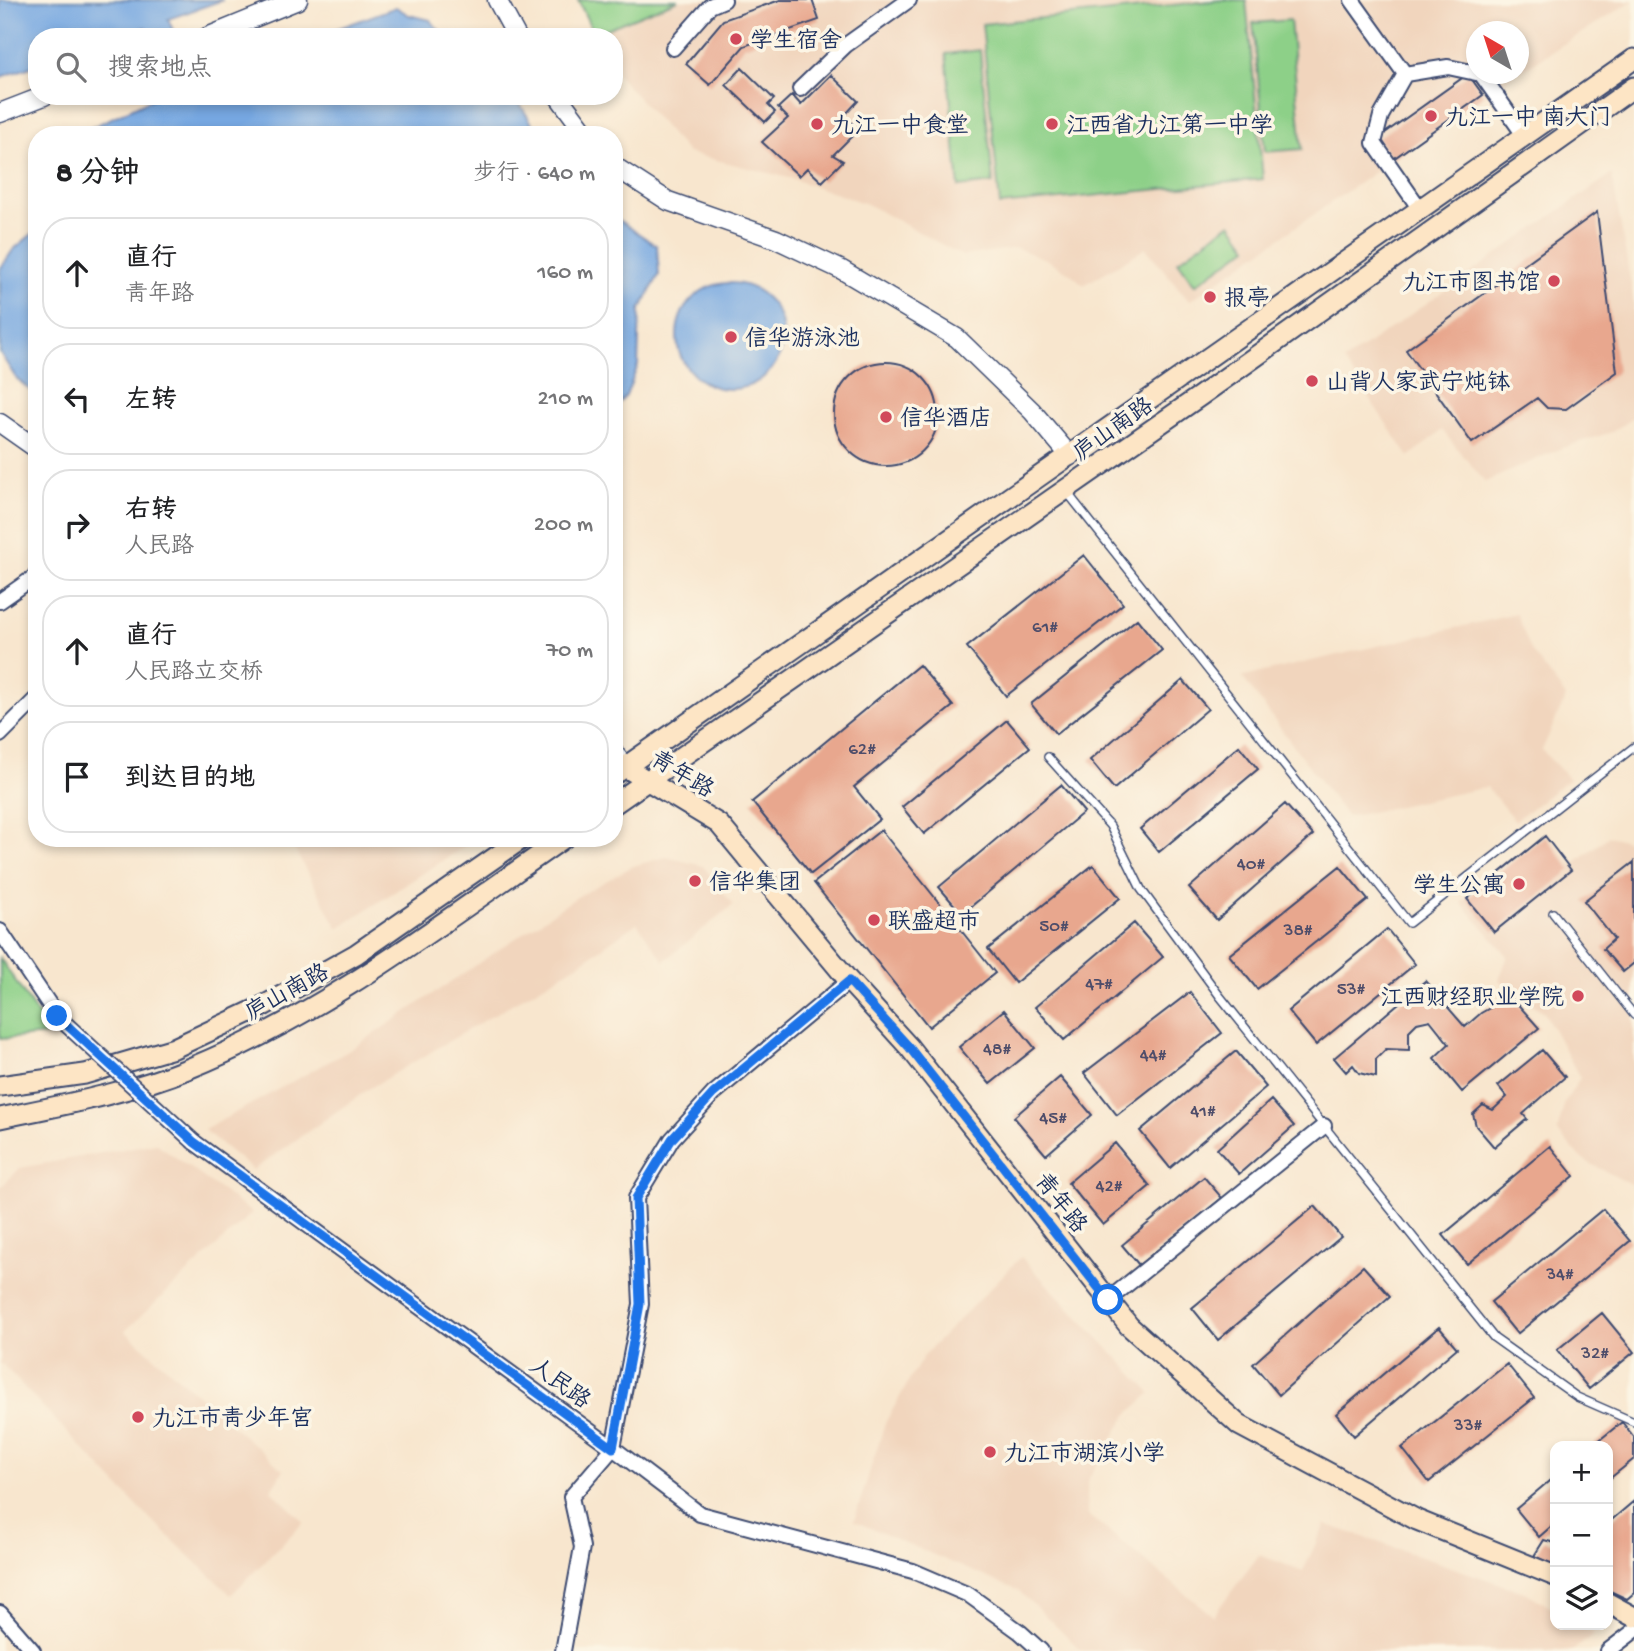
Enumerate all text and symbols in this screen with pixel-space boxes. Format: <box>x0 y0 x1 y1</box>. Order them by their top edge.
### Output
north arrow <box>1466 21 1529 84</box>
place label: 学生宿舍 <box>750 27 842 56</box>
search box <box>28 28 623 105</box>
marker: 学生宿舍 <box>728 31 744 47</box>
icon: search <box>52 48 90 86</box>
text: 搜索地点 <box>108 55 212 86</box>
place label: 九江一中 南大门 <box>1445 105 1611 133</box>
marker: 九江一中 南大门 <box>1423 108 1439 124</box>
place label: 九江一中食堂 <box>831 113 969 141</box>
place label: 江西省九江第一中学 <box>1066 113 1273 141</box>
marker: 九江一中食堂 <box>809 116 825 132</box>
marker: 江西省九江第一中学 <box>1044 116 1060 132</box>
text: 8 分钟 <box>56 158 140 193</box>
text: 步行 · 640 m <box>474 161 595 188</box>
text: 直行 <box>125 245 177 276</box>
icon: ahead <box>58 254 96 292</box>
text: 160 m <box>537 260 593 287</box>
place label: 九江市图书馆 <box>1402 270 1540 298</box>
marker: 九江市图书馆 <box>1546 273 1562 289</box>
text: 青年路 <box>125 282 194 309</box>
place label: 报亭 <box>1224 286 1270 314</box>
marker: 报亭 <box>1202 289 1218 305</box>
place label: 信华游泳池 <box>745 326 860 354</box>
marker: 信华游泳池 <box>723 329 739 345</box>
place label: 山背人家武宁炖钵 <box>1326 370 1510 398</box>
marker: 山背人家武宁炖钵 <box>1304 373 1320 389</box>
icon: left <box>58 380 96 418</box>
text: 210 m <box>538 386 593 413</box>
text: 左转 <box>125 387 177 418</box>
street label: 庐山南路 <box>1068 393 1159 468</box>
place label: 信华酒店 <box>900 406 992 434</box>
marker: 信华酒店 <box>878 409 894 425</box>
text: 右转 <box>125 497 177 528</box>
icon: right <box>58 506 96 544</box>
text: 200 m <box>534 512 593 539</box>
text: 人民路 <box>125 534 194 561</box>
house number: 61# <box>1032 617 1058 640</box>
text: 直行 <box>125 623 177 654</box>
icon: ahead <box>58 632 96 670</box>
text: 70 m <box>546 638 593 665</box>
text: 人民路立交桥 <box>125 660 263 687</box>
house number: 62# <box>848 739 876 762</box>
street label: 青年路 <box>645 745 719 805</box>
icon: arrive <box>58 758 96 796</box>
text: 到达目的地 <box>125 765 255 796</box>
house number: 40# <box>1237 854 1266 877</box>
place label: 信华集团 <box>709 869 801 898</box>
marker: 信华集团 <box>687 873 703 889</box>
place label: 学生公寓 <box>1413 873 1505 901</box>
marker: 学生公寓 <box>1511 876 1527 892</box>
place label: 联盛超市 <box>888 909 980 937</box>
marker: 联盛超市 <box>866 912 882 928</box>
house number: 50# <box>1039 916 1069 939</box>
house number: 38# <box>1283 920 1313 943</box>
street label: 庐山南路 <box>240 959 334 1028</box>
house number: 47# <box>1085 974 1113 997</box>
house number: 53# <box>1337 979 1366 1002</box>
place label: 江西财经职业学院 <box>1380 985 1564 1013</box>
marker: 江西财经职业学院 <box>1570 988 1586 1004</box>
route end <box>41 1000 72 1031</box>
house number: 48# <box>983 1039 1011 1062</box>
house number: 44# <box>1140 1045 1167 1068</box>
house number: 41# <box>1190 1101 1216 1124</box>
house number: 45# <box>1039 1108 1067 1131</box>
street label: 青年路 <box>1027 1167 1093 1240</box>
house number: 42# <box>1096 1176 1123 1199</box>
house number: 34# <box>1545 1264 1574 1287</box>
route start <box>1092 1284 1123 1315</box>
house number: 32# <box>1580 1343 1609 1366</box>
street label: 人民路 <box>523 1353 595 1416</box>
place label: 九江市青少年宫 <box>152 1405 313 1434</box>
marker: 九江市青少年宫 <box>130 1409 146 1425</box>
house number: 33# <box>1453 1415 1483 1438</box>
place label: 九江市湖滨小学 <box>1004 1441 1165 1469</box>
map controls <box>1550 1441 1613 1630</box>
button: + <box>1550 1441 1613 1504</box>
marker: 九江市湖滨小学 <box>982 1444 998 1460</box>
button: − <box>1550 1504 1613 1567</box>
button: layers <box>1550 1567 1613 1630</box>

